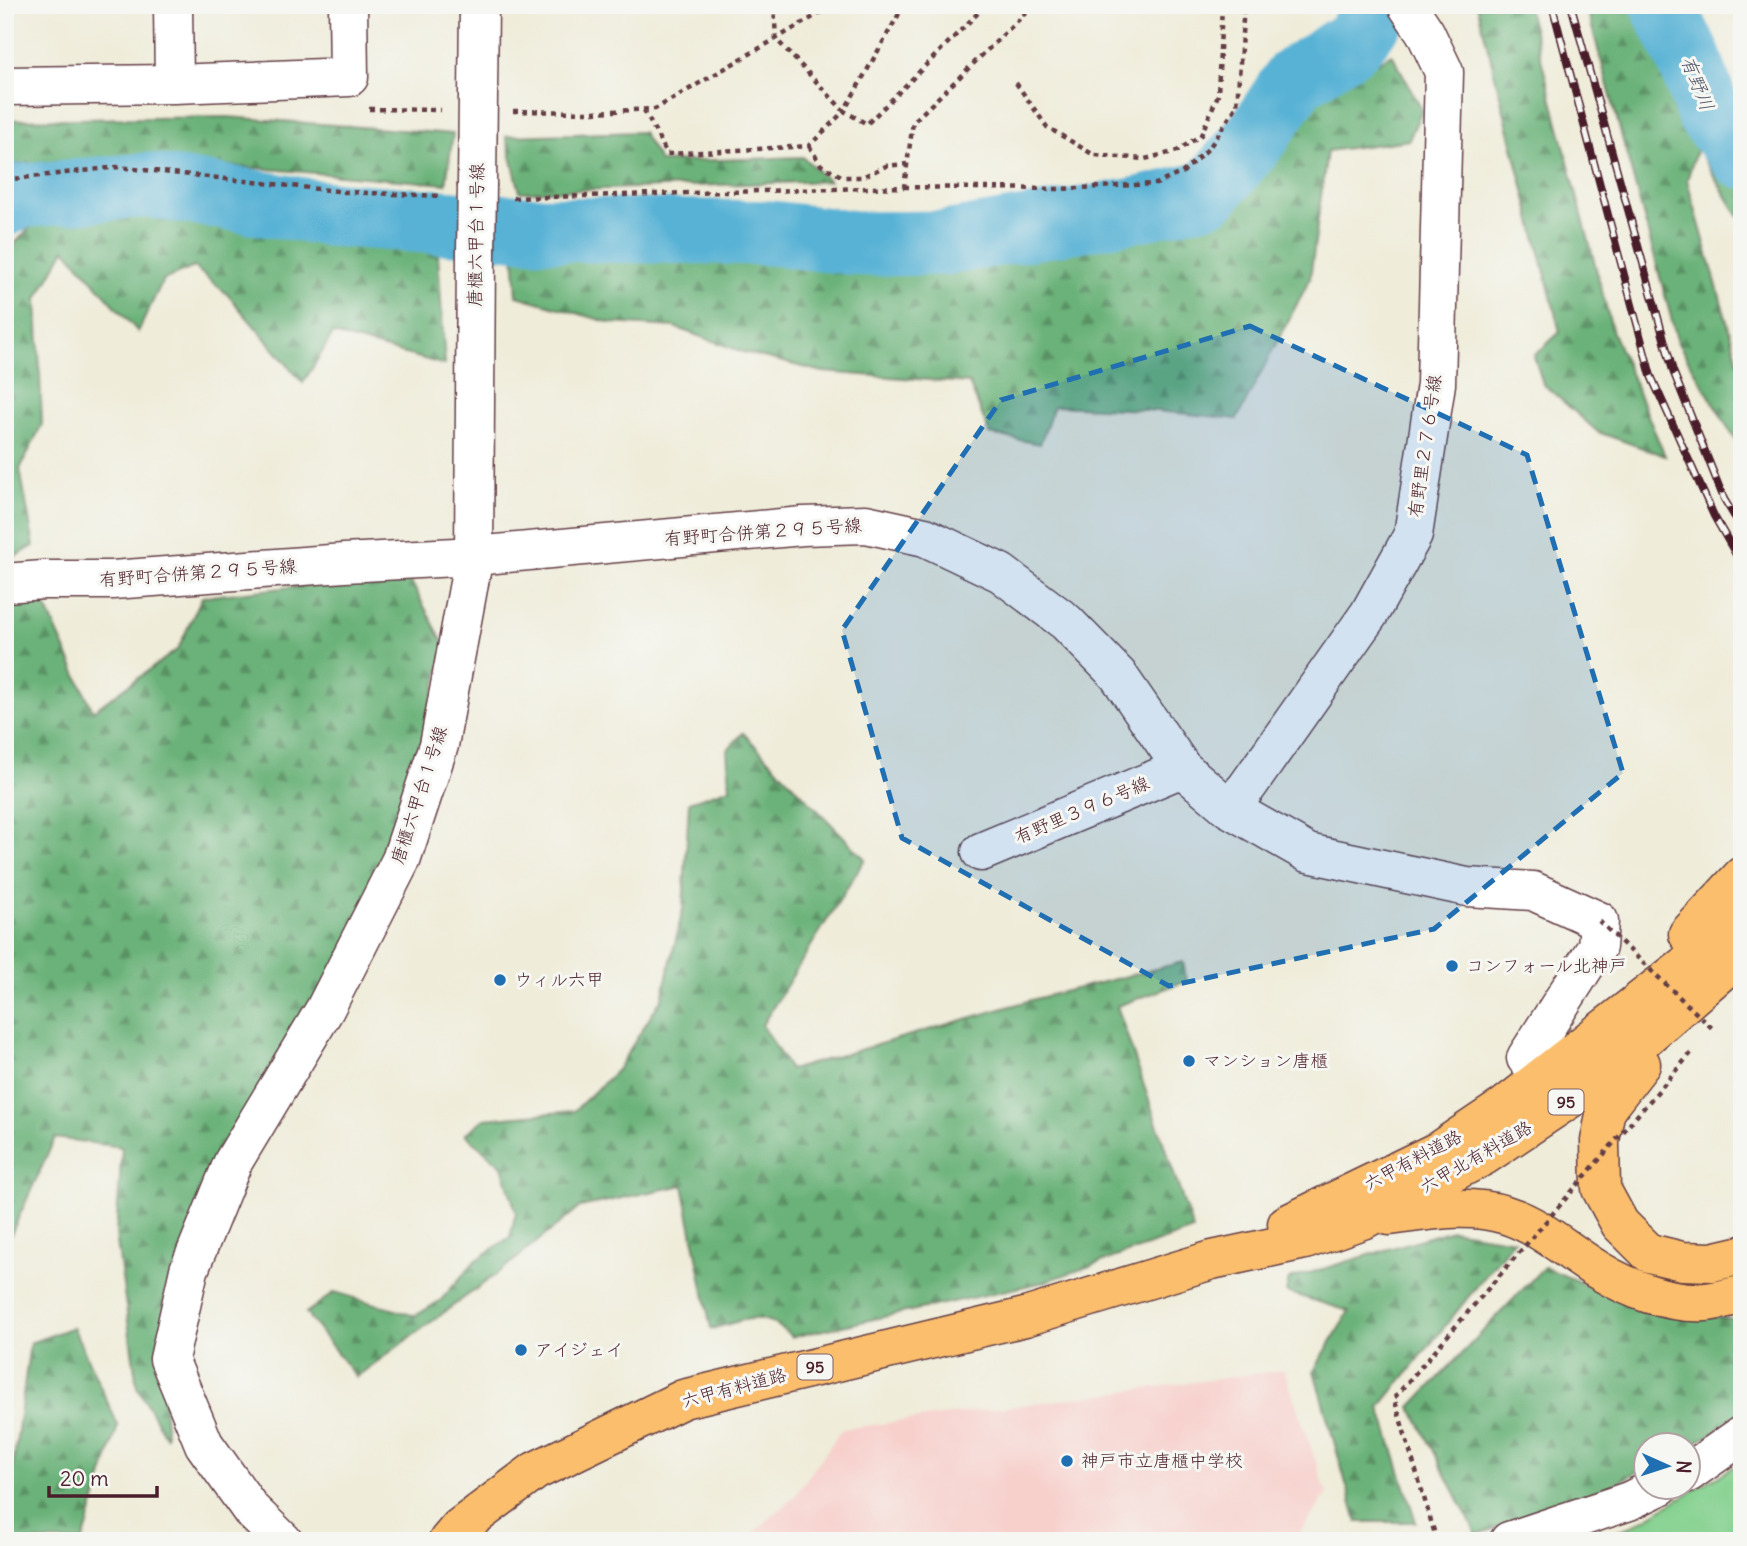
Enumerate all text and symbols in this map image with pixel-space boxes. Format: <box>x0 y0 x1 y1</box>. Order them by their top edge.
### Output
water label: 有野川 <box>1676 52 1720 114</box>
street label: 唐櫃六甲台１号線 <box>463 163 488 307</box>
street label: 有野里２７６号線 <box>1403 373 1446 519</box>
street label: 有野町合併第２９５号線 <box>663 513 863 550</box>
street label: 有野町合併第２９５号線 <box>98 554 298 591</box>
street label: 唐櫃六甲台１号線 <box>385 723 452 867</box>
street label: 有野里３９６号線 <box>1011 771 1153 848</box>
place label: コンフォール北神戸 <box>1466 954 1627 977</box>
marker: コンフォール北神戸 <box>1444 958 1460 974</box>
place label: ウィル六甲 <box>514 968 604 991</box>
marker: ウィル六甲 <box>492 972 508 988</box>
place label: マンション唐櫃 <box>1203 1049 1328 1072</box>
marker: マンション唐櫃 <box>1181 1053 1197 1069</box>
road number: 95 <box>1548 1090 1584 1114</box>
street label: 六甲北有料道路 <box>1415 1115 1536 1198</box>
street label: 六甲有料道路 <box>1360 1124 1466 1195</box>
place label: アイジェイ <box>535 1338 624 1361</box>
marker: アイジェイ <box>513 1342 529 1358</box>
road number: 95 <box>798 1354 832 1380</box>
street label: 六甲有料道路 <box>679 1362 789 1413</box>
north arrow <box>1632 1430 1702 1500</box>
place label: 神戸市立唐櫃中学校 <box>1081 1449 1243 1472</box>
marker: 神戸市立唐櫃中学校 <box>1059 1453 1075 1469</box>
scale bar <box>49 1455 158 1499</box>
text: N <box>1672 1460 1696 1474</box>
text: 20 m <box>60 1465 109 1492</box>

